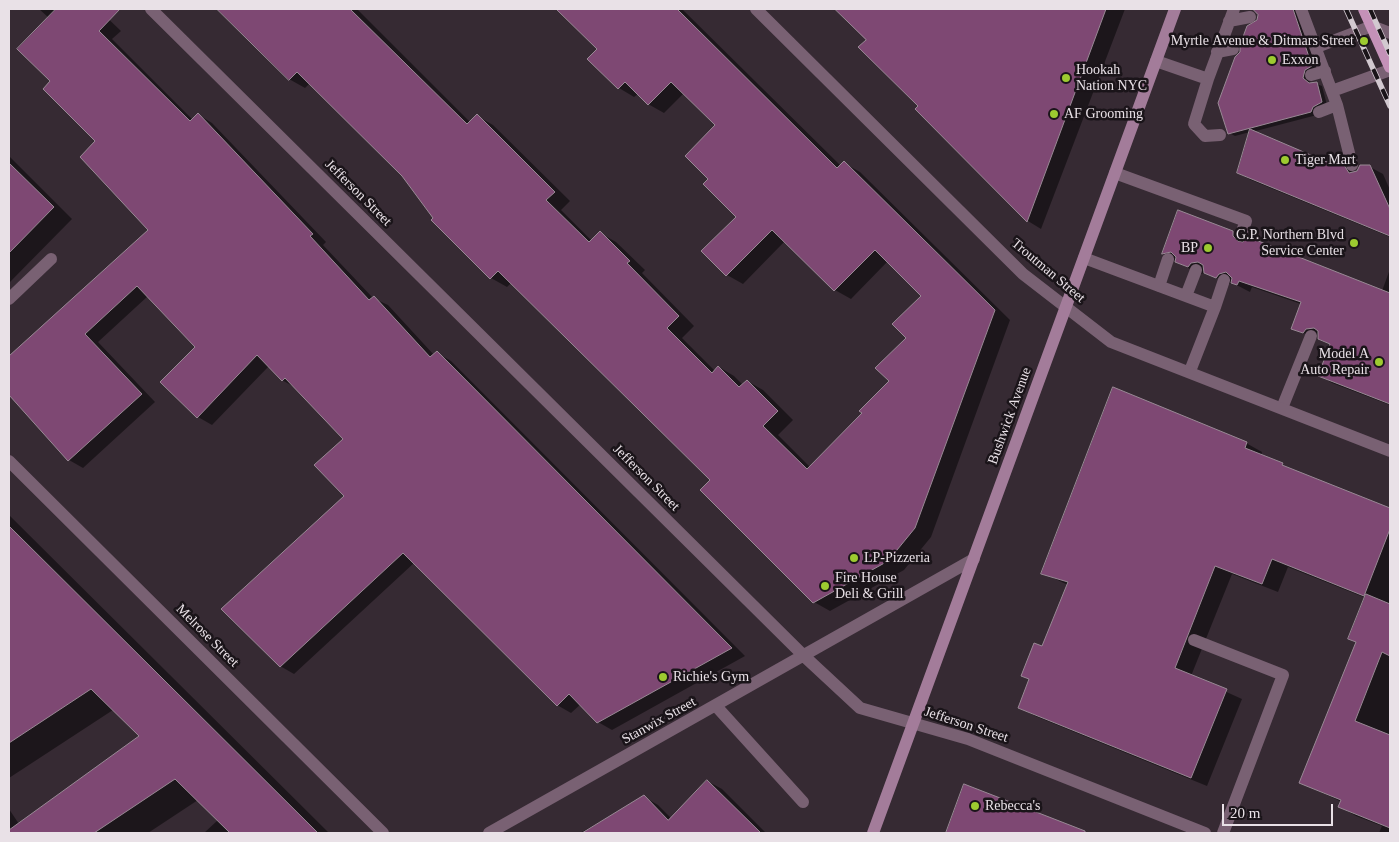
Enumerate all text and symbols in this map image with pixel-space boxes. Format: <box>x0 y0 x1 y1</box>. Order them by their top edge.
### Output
place label: Myrtle Avenue & Ditmars Street <box>1171 33 1354 49</box>
marker: Myrtle Avenue & Ditmars Street <box>1358 35 1370 47</box>
place label: Exxon <box>1282 52 1319 68</box>
marker: Exxon <box>1266 54 1278 66</box>
place label: Hookah Nation NYC <box>1076 62 1147 94</box>
marker: Hookah Nation NYC <box>1060 72 1072 84</box>
place label: AF Grooming <box>1064 106 1143 122</box>
marker: AF Grooming <box>1048 108 1060 120</box>
place label: Tiger Mart <box>1295 152 1356 168</box>
marker: Tiger Mart <box>1279 154 1291 166</box>
street label: Jefferson Street <box>321 156 395 230</box>
place label: G.P. Northern Blvd Service Center <box>1236 227 1344 260</box>
street label: Troutman Street <box>1008 235 1088 307</box>
marker: G.P. Northern Blvd Service Center <box>1348 237 1360 249</box>
place label: BP <box>1181 240 1198 256</box>
marker: BP <box>1202 242 1214 254</box>
place label: Model A Auto Repair <box>1300 346 1369 378</box>
marker: Model A Auto Repair <box>1373 356 1385 368</box>
street label: Bushwick Avenue <box>985 365 1035 467</box>
street label: Jefferson Street <box>609 441 683 515</box>
place label: LP-Pizzeria <box>864 550 930 566</box>
marker: LP-Pizzeria <box>848 552 860 564</box>
place label: Fire House Deli & Grill <box>835 570 903 602</box>
marker: Fire House Deli & Grill <box>819 580 831 592</box>
street label: Melrose Street <box>172 601 242 671</box>
place label: Richie's Gym <box>673 669 749 685</box>
marker: Richie's Gym <box>657 671 669 683</box>
street label: Stanwix Street <box>619 694 699 748</box>
street label: Jefferson Street <box>922 704 1010 746</box>
scale bar <box>1224 794 1335 826</box>
place label: Rebecca's <box>985 798 1040 814</box>
marker: Rebecca's <box>969 800 981 812</box>
text: 20 m <box>1230 805 1260 821</box>

